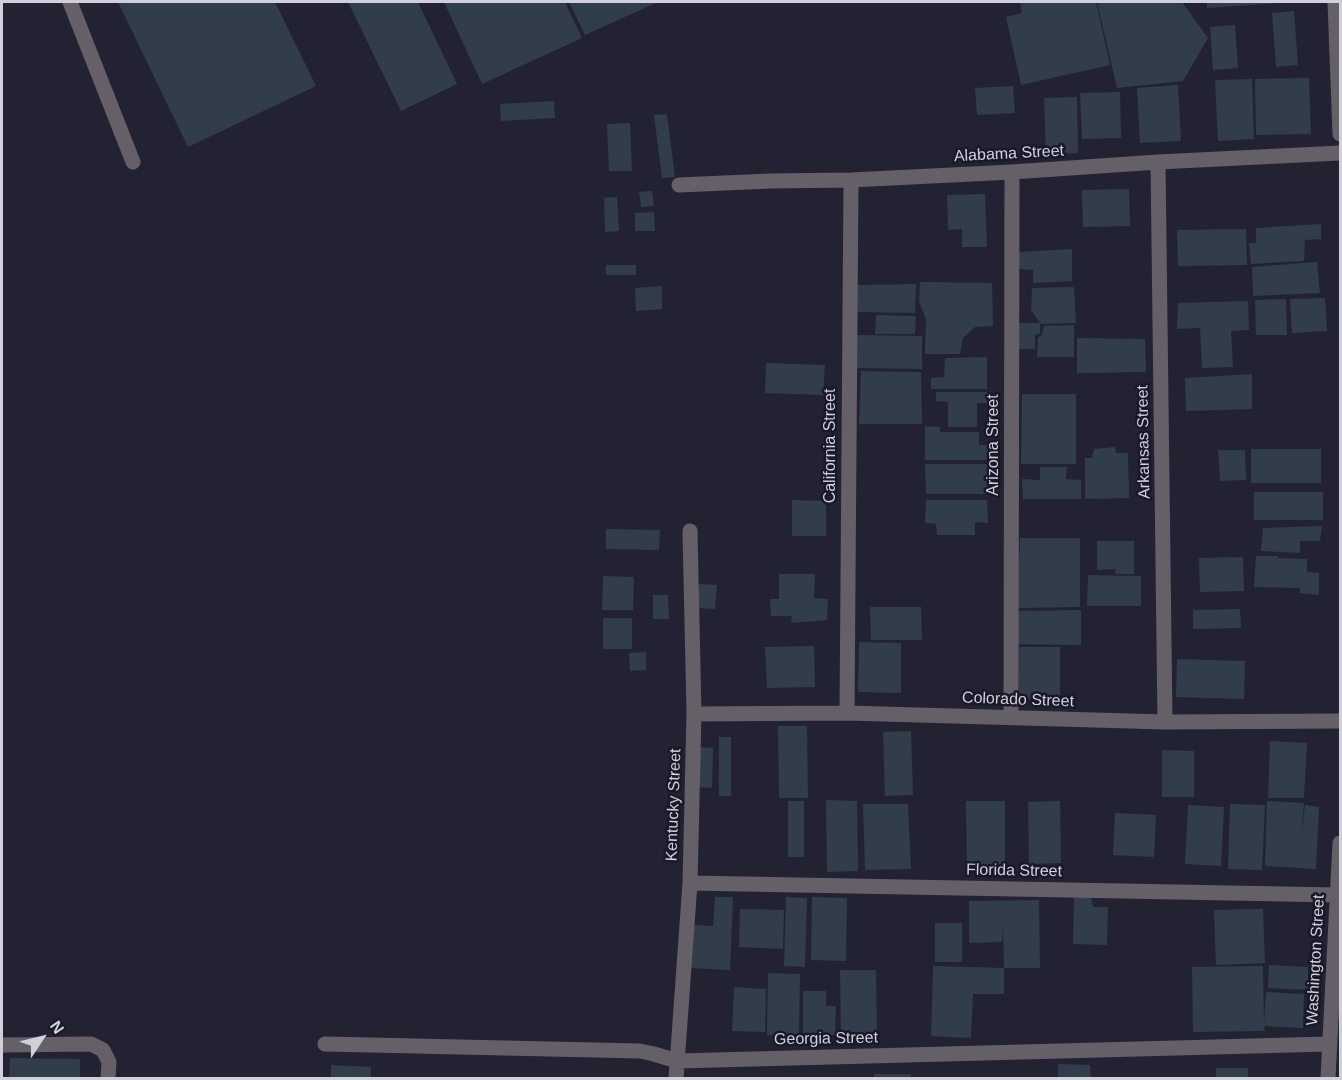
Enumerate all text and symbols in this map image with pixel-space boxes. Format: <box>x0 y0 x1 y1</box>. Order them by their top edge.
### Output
street label: Alabama Street <box>953 142 1065 166</box>
street label: Arkansas Street <box>1133 385 1155 499</box>
street label: California Street <box>821 389 841 503</box>
street label: Arizona Street <box>984 394 1004 496</box>
street label: Colorado Street <box>962 688 1074 712</box>
street label: Kentucky Street <box>662 748 686 862</box>
street label: Florida Street <box>966 861 1062 881</box>
street label: Washington Street <box>1303 894 1329 1026</box>
north arrow <box>12 1008 72 1068</box>
text: N <box>47 1018 67 1037</box>
street label: Georgia Street <box>774 1028 878 1050</box>

